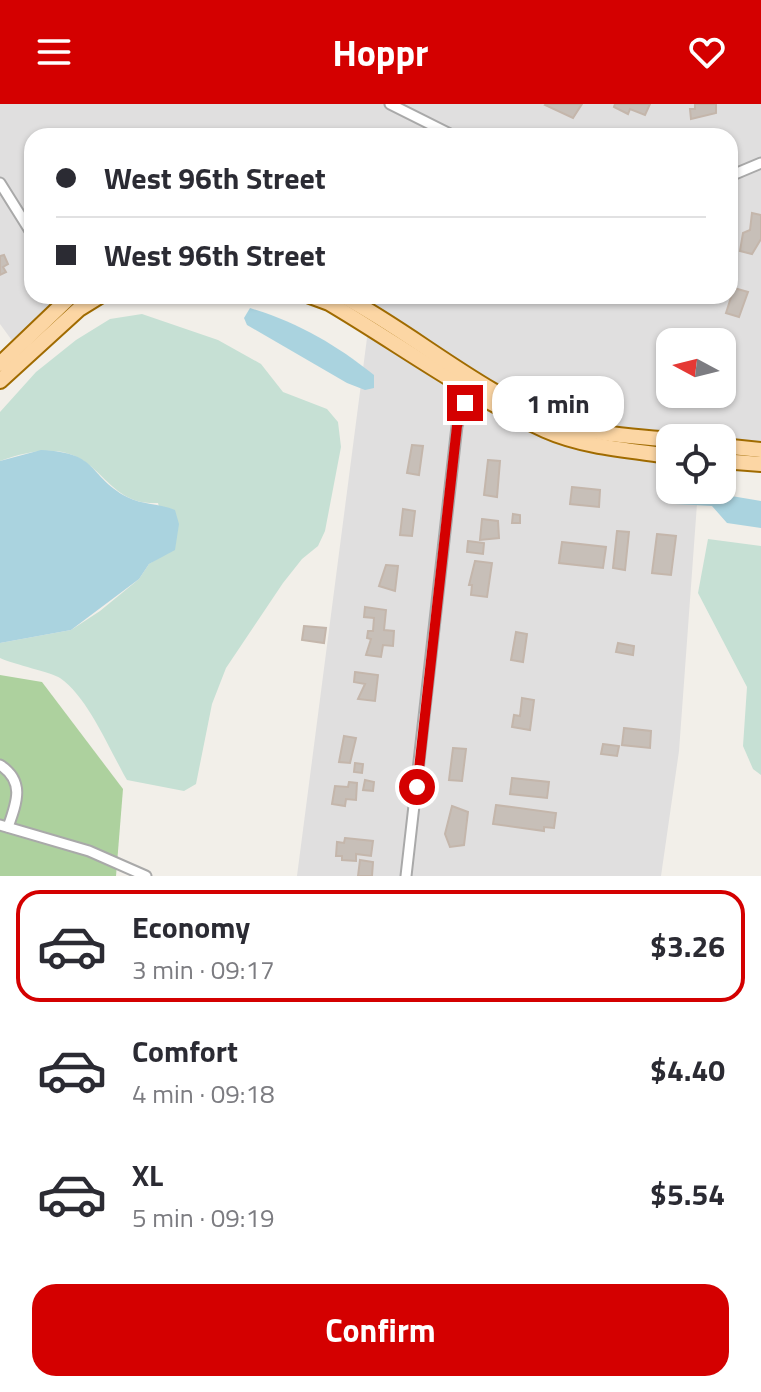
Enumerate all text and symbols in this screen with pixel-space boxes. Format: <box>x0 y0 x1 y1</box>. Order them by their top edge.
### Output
text: Hoppr <box>333 25 428 80</box>
icon: menu <box>32 30 76 74</box>
icon: heart <box>685 30 729 74</box>
text: West 96th Street <box>104 155 326 201</box>
text: West 96th Street <box>104 232 326 278</box>
north arrow <box>656 328 736 408</box>
map controls <box>656 328 736 504</box>
callout: 1 min <box>493 375 625 431</box>
text: 1 min <box>526 384 590 423</box>
route end <box>447 385 483 421</box>
button: locate <box>656 424 736 504</box>
route start <box>399 769 435 805</box>
text: Economy <box>132 904 250 950</box>
icon: car <box>36 910 108 982</box>
text: $3.26 <box>650 923 725 969</box>
text: 3 min · 09:17 <box>132 950 275 989</box>
text: Comfort <box>132 1028 238 1074</box>
icon: car <box>36 1034 108 1106</box>
text: $4.40 <box>650 1047 725 1093</box>
text: 4 min · 09:18 <box>132 1074 275 1113</box>
text: XL <box>132 1152 163 1198</box>
icon: car <box>36 1158 108 1230</box>
text: $5.54 <box>650 1171 725 1217</box>
text: 5 min · 09:19 <box>132 1198 275 1237</box>
button: Confirm <box>32 1284 729 1376</box>

